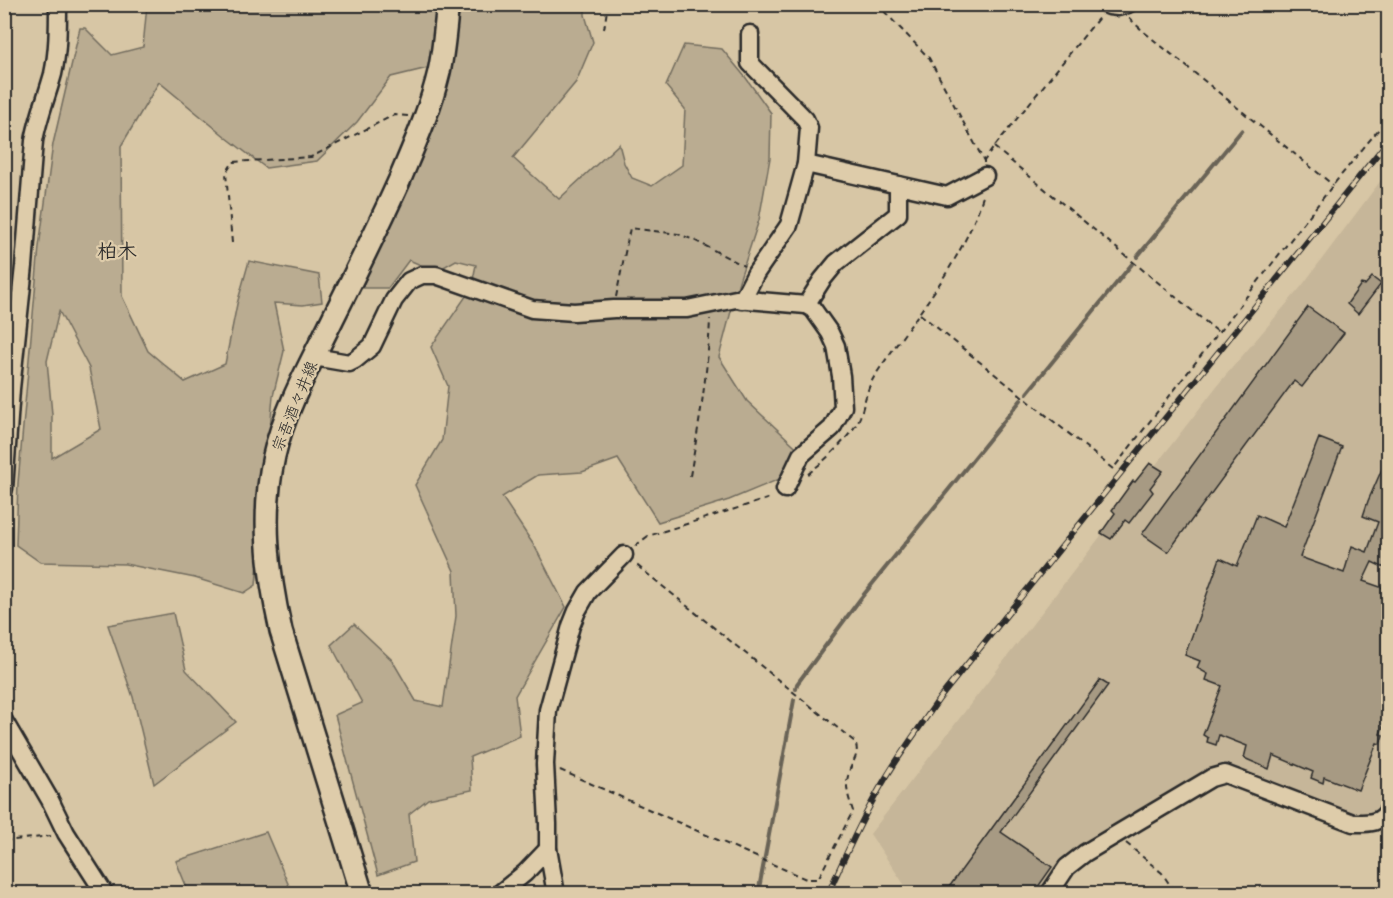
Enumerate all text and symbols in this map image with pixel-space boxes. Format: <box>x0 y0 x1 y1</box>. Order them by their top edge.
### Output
district label: 柏木 <box>97 237 137 263</box>
street label: 宗吾酒々井線 <box>266 357 321 454</box>

